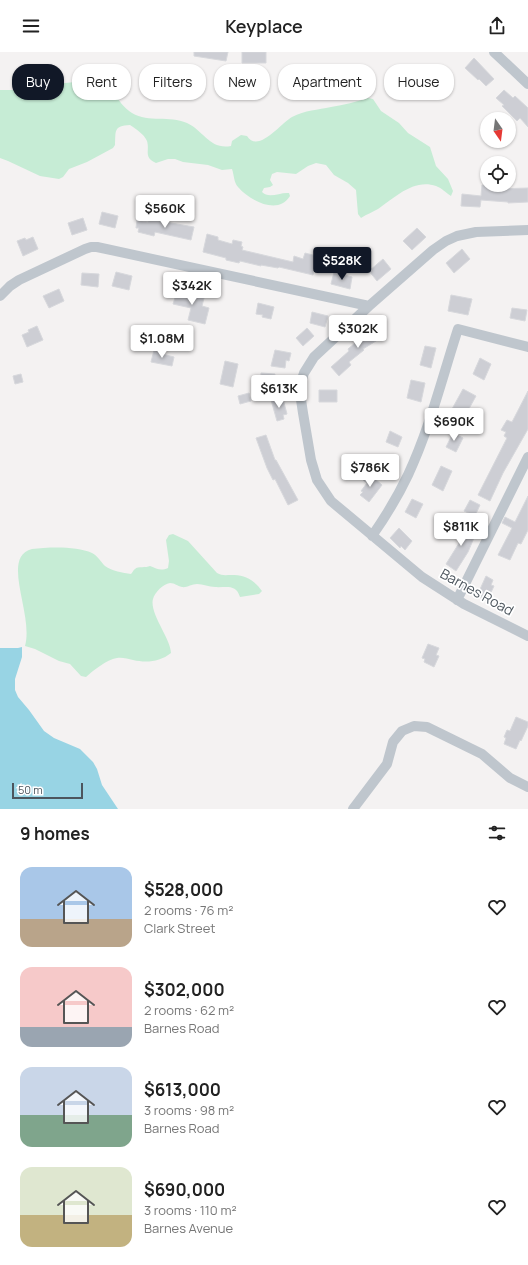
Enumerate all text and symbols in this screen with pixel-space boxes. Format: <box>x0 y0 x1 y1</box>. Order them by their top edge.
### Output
text: Keyplace <box>225 14 303 38</box>
icon: menu <box>20 15 42 37</box>
icon: share <box>486 15 508 37</box>
chip: Buy <box>12 64 64 100</box>
chip: Rent <box>72 64 131 100</box>
chip: Filters <box>139 64 206 100</box>
chip: New <box>214 64 270 100</box>
chip: Apartment <box>278 64 376 100</box>
chip: House <box>384 64 454 100</box>
north arrow <box>480 112 516 148</box>
map controls <box>480 112 516 192</box>
button: locate <box>480 156 516 192</box>
pin: $560K <box>137 195 193 229</box>
text: $560K <box>145 199 185 217</box>
pin: $528K <box>314 247 370 281</box>
text: $528K <box>322 251 362 269</box>
pin: $342K <box>164 272 220 306</box>
text: $342K <box>172 276 212 294</box>
pin: $302K <box>330 315 386 349</box>
text: $302K <box>338 319 378 337</box>
pin: $1.08M <box>129 325 195 359</box>
text: $1.08M <box>140 329 184 347</box>
pin: $613K <box>251 375 307 409</box>
text: $613K <box>260 379 298 397</box>
pin: $690K <box>426 408 482 442</box>
text: $690K <box>434 412 474 430</box>
pin: $786K <box>342 454 398 488</box>
text: $786K <box>350 458 390 476</box>
pin: $811K <box>433 513 489 547</box>
text: $811K <box>443 517 479 535</box>
street label: Barnes Road <box>437 564 517 620</box>
scale bar <box>12 781 83 800</box>
text: 50 m <box>18 782 43 797</box>
text: 9 homes <box>20 822 90 845</box>
icon: filters <box>486 822 508 844</box>
text: $528,000 <box>144 878 223 901</box>
icon: home <box>52 883 100 931</box>
icon: heart <box>486 896 508 918</box>
text: 2 rooms · 76 m² <box>144 901 233 919</box>
text: Clark Street <box>144 919 215 937</box>
text: $302,000 <box>144 978 225 1001</box>
icon: home <box>52 983 100 1031</box>
icon: heart <box>486 996 508 1018</box>
text: 2 rooms · 62 m² <box>144 1001 234 1019</box>
text: Barnes Road <box>144 1019 219 1037</box>
text: $613,000 <box>144 1078 221 1101</box>
icon: home <box>52 1083 100 1131</box>
icon: heart <box>486 1096 508 1118</box>
text: 3 rooms · 98 m² <box>144 1101 234 1119</box>
text: Barnes Road <box>144 1119 219 1137</box>
text: $690,000 <box>144 1178 225 1201</box>
icon: home <box>52 1183 100 1231</box>
icon: heart <box>486 1196 508 1218</box>
text: 3 rooms · 110 m² <box>144 1201 237 1219</box>
text: Barnes Avenue <box>144 1219 233 1237</box>

